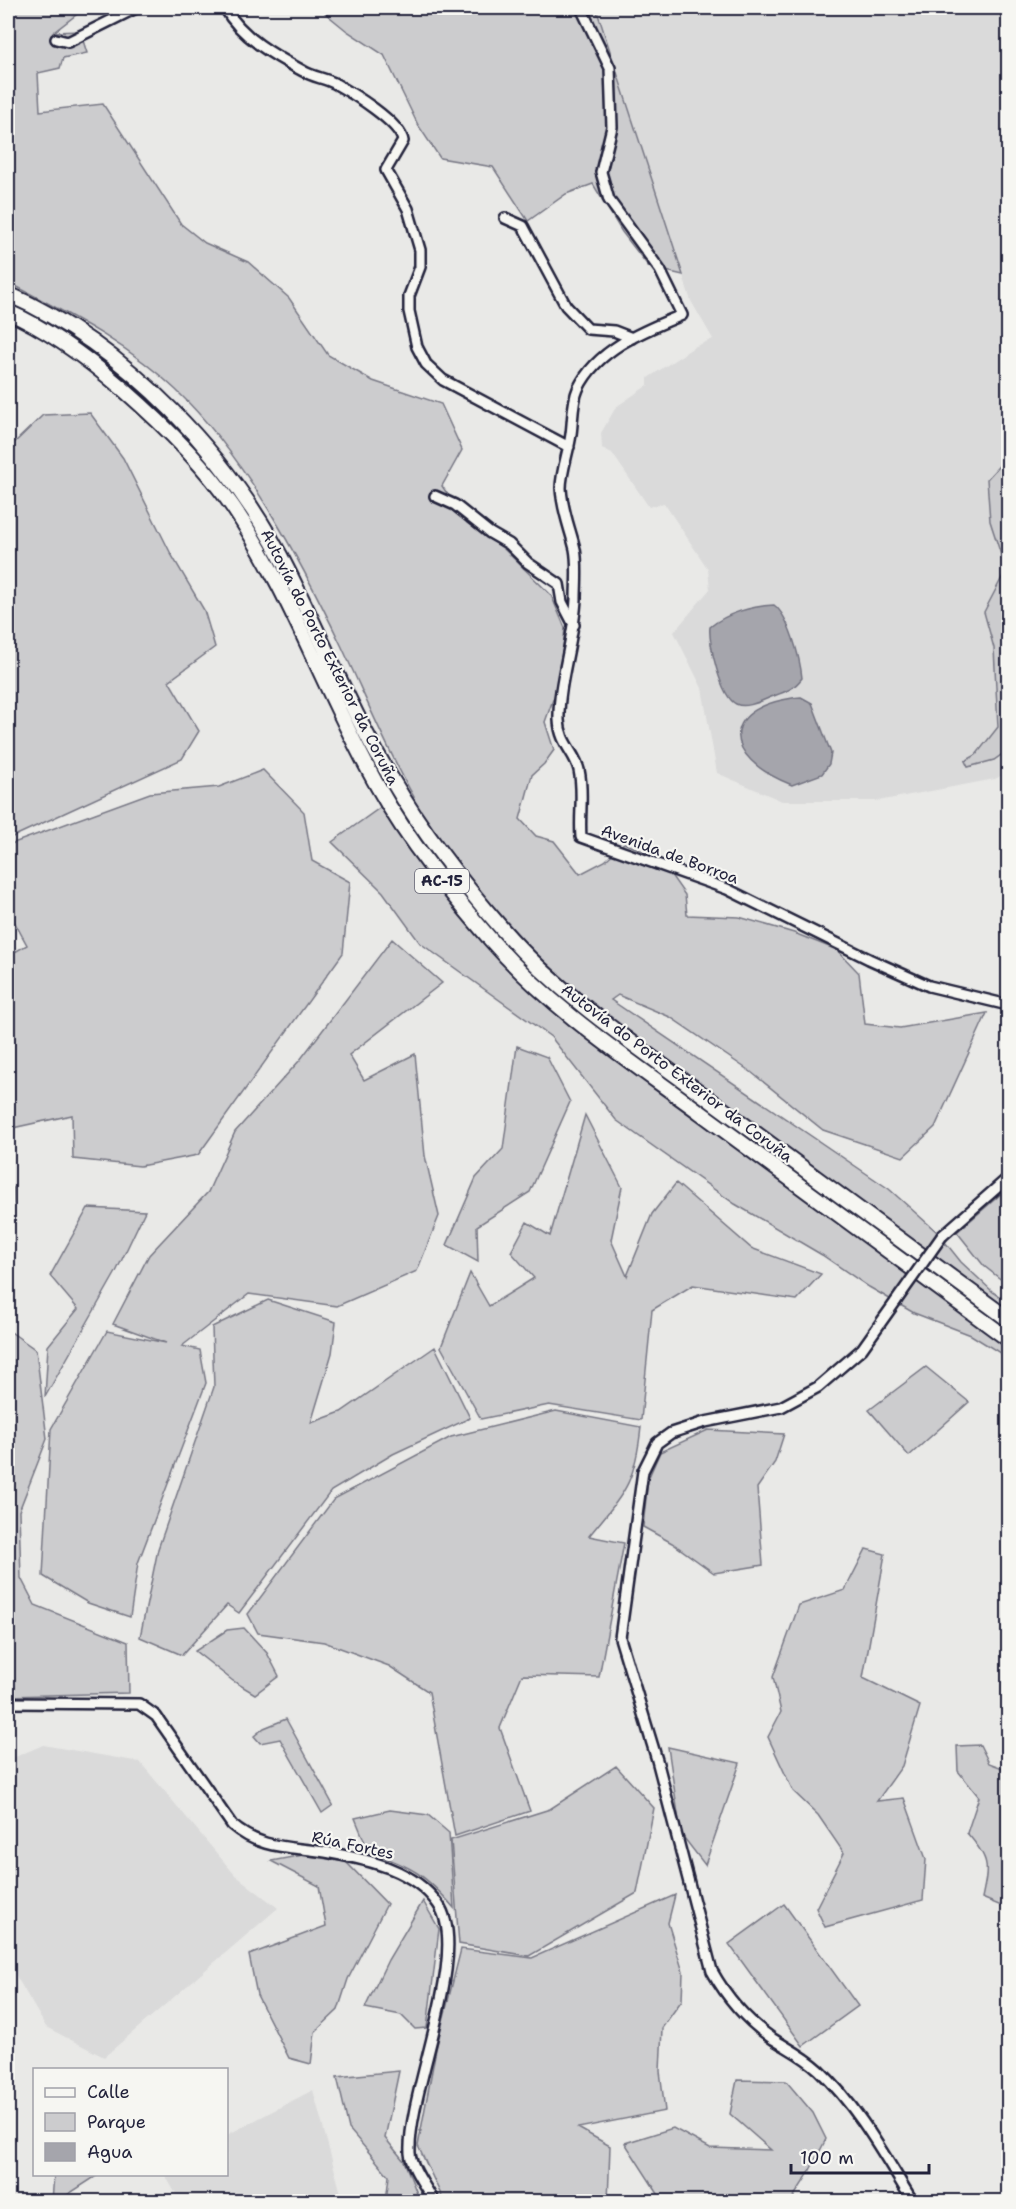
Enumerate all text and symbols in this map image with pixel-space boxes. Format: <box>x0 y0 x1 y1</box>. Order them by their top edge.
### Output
street label: Autovía do Porto Exterior da Coruña <box>256 525 404 789</box>
street label: Avenida de Borroa <box>598 819 742 889</box>
road number: AC-15 <box>415 869 469 893</box>
street label: Autovía do Porto Exterior da Coruña <box>557 979 797 1167</box>
street label: Rúa Fortes <box>310 1826 396 1864</box>
legend <box>33 2068 228 2176</box>
text: Calle <box>87 2080 130 2104</box>
text: Parque <box>87 2110 146 2134</box>
scale bar <box>791 2137 929 2175</box>
text: Agua <box>87 2140 132 2164</box>
text: 100 m <box>800 2146 854 2170</box>

